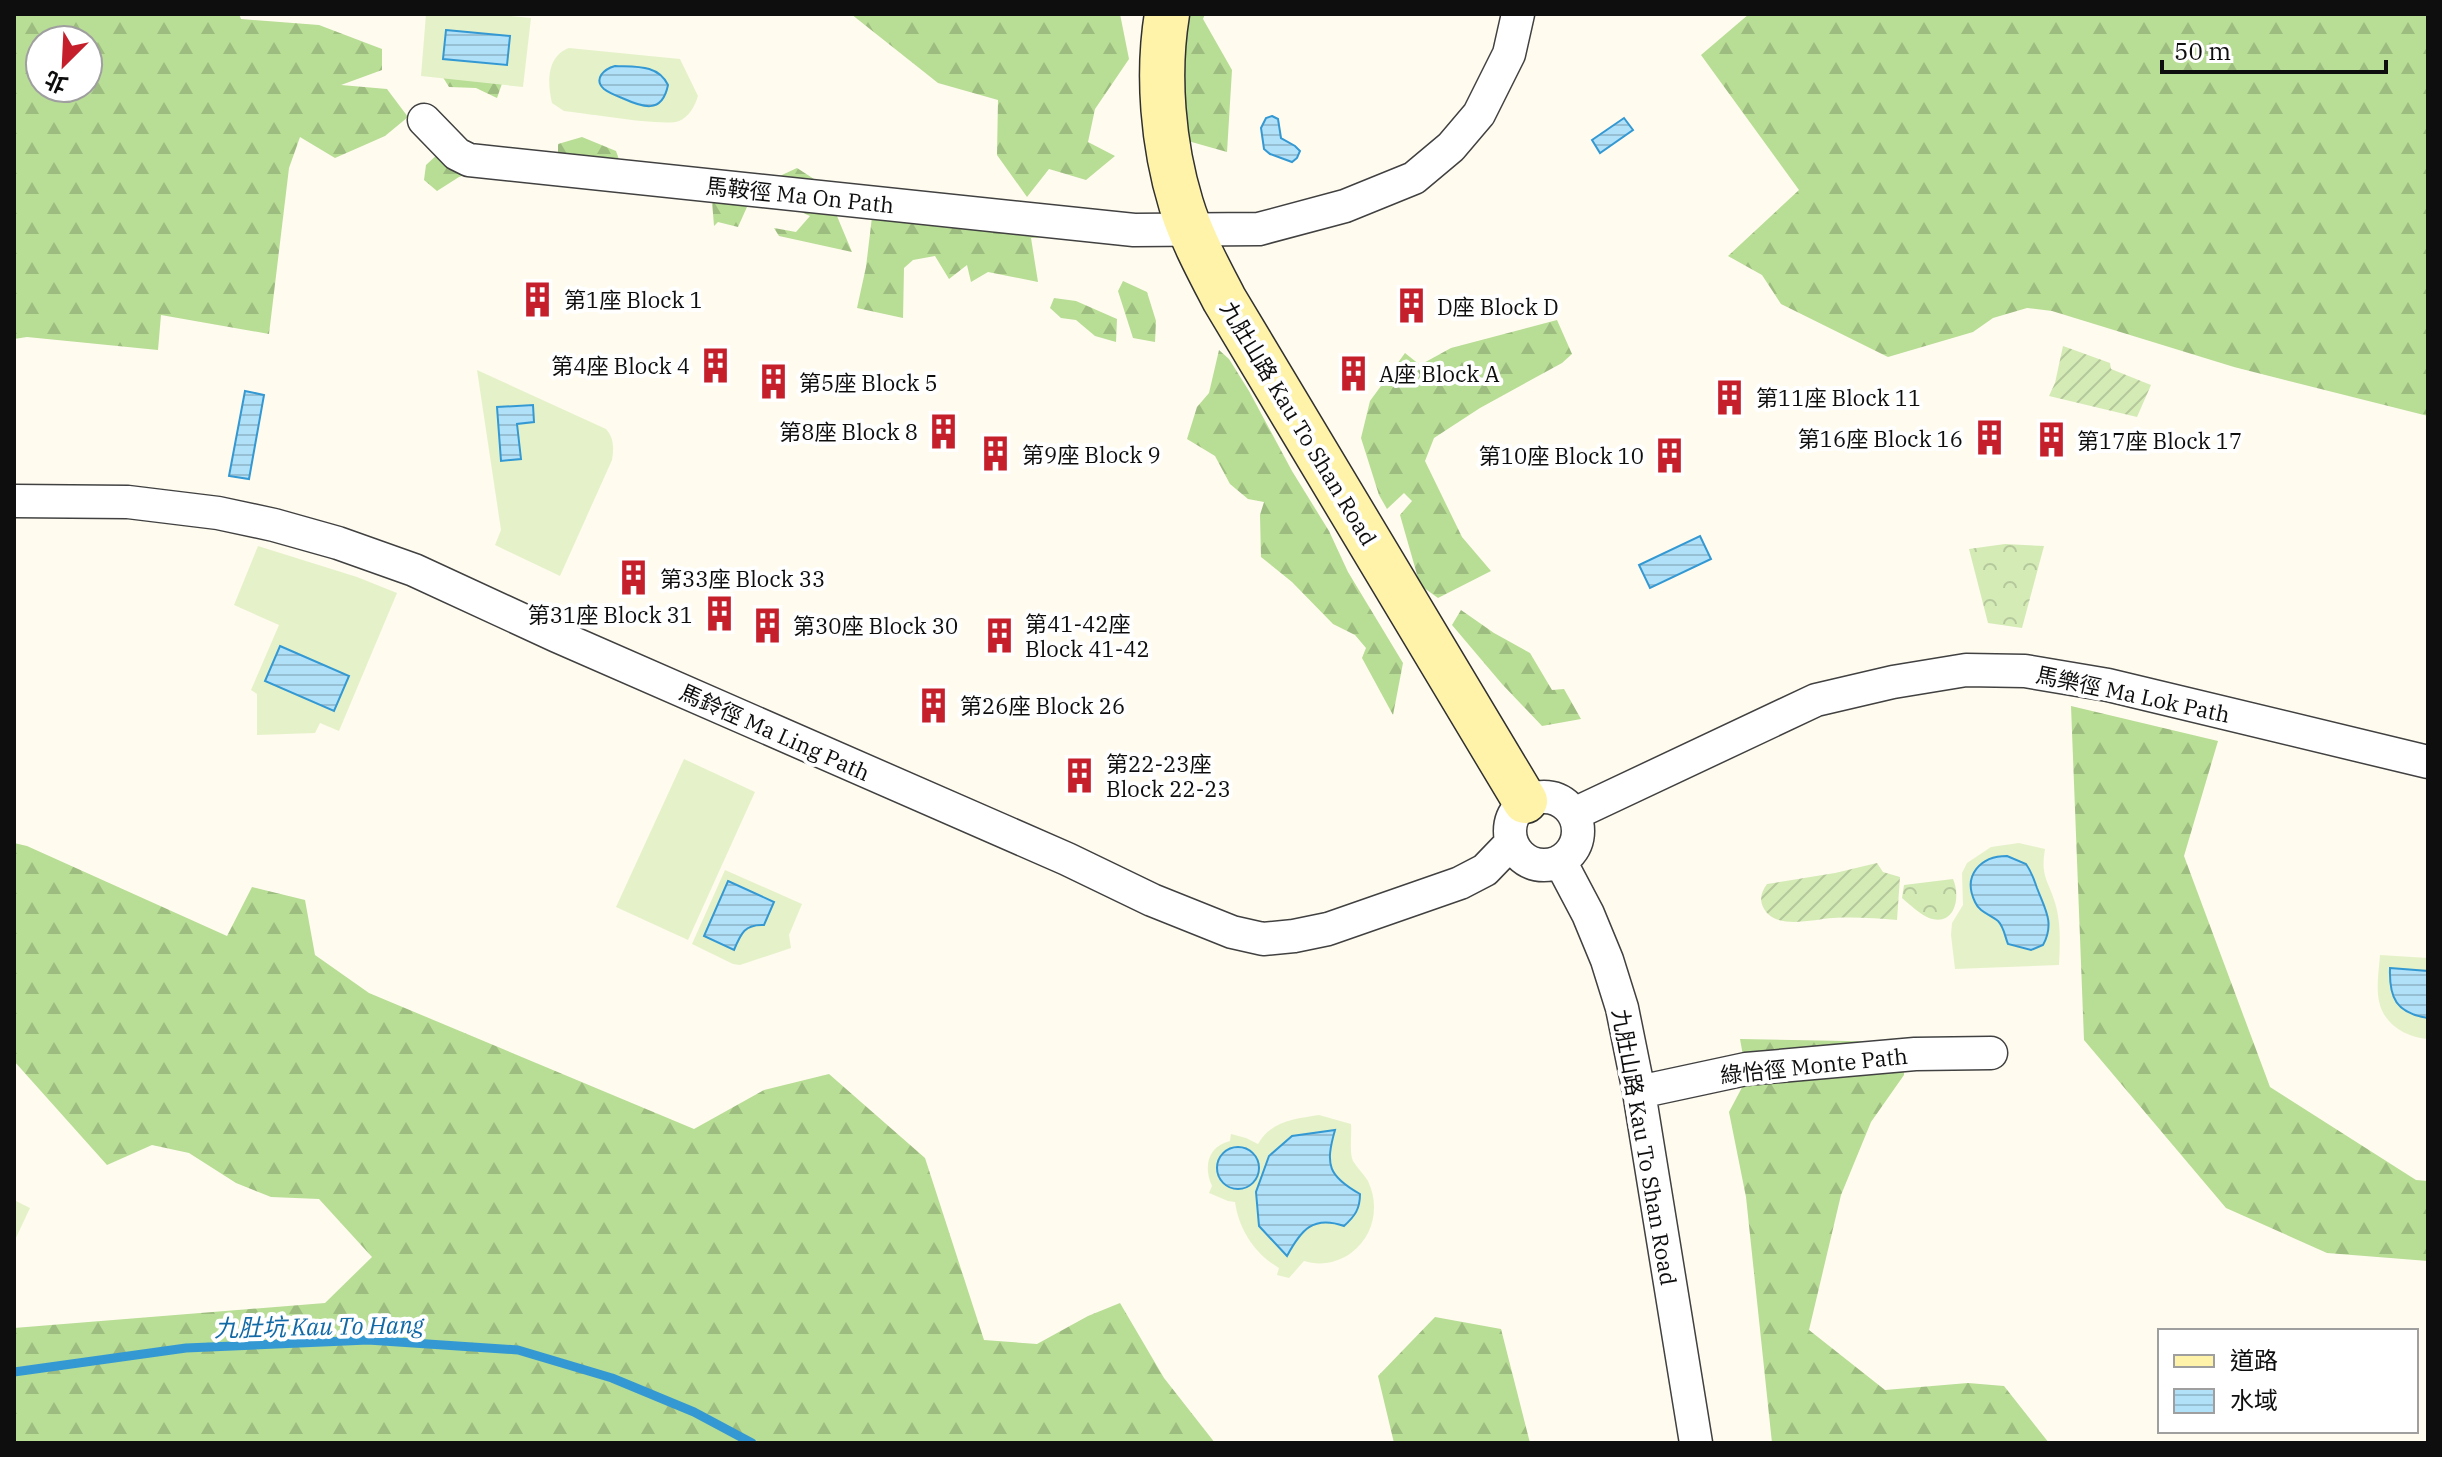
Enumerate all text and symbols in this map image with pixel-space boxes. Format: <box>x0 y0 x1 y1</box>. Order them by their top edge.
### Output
north arrow <box>24 24 104 104</box>
scale bar <box>2162 24 2386 74</box>
text: 50 m <box>2174 35 2231 67</box>
text: 北 <box>40 65 72 100</box>
street label: 馬鞍徑 Ma On Path <box>704 171 896 219</box>
building icon: 第1座 Block 1 <box>519 280 557 318</box>
place label: 第1座 Block 1 <box>564 285 703 314</box>
building icon: D座 Block D <box>1392 287 1430 325</box>
place label: D座 Block D <box>1437 292 1558 321</box>
street label: 九肚山路 Kau To Shan Road <box>1214 295 1384 551</box>
building icon: 第4座 Block 4 <box>697 346 735 384</box>
place label: 第4座 Block 4 <box>551 351 690 380</box>
building icon: A座 Block A <box>1334 354 1372 392</box>
place label: A座 Block A <box>1379 359 1500 388</box>
building icon: 第5座 Block 5 <box>754 363 792 401</box>
place label: 第5座 Block 5 <box>799 368 938 397</box>
building icon: 第11座 Block 11 <box>1711 378 1749 416</box>
place label: 第11座 Block 11 <box>1756 383 1921 412</box>
building icon: 第8座 Block 8 <box>925 412 963 450</box>
place label: 第8座 Block 8 <box>779 417 918 446</box>
building icon: 第16座 Block 16 <box>1970 419 2008 457</box>
building icon: 第17座 Block 17 <box>2032 421 2070 459</box>
place label: 第16座 Block 16 <box>1798 424 1963 453</box>
place label: 第17座 Block 17 <box>2077 426 2242 455</box>
building icon: 第9座 Block 9 <box>977 435 1015 473</box>
building icon: 第10座 Block 10 <box>1651 436 1689 474</box>
place label: 第9座 Block 9 <box>1022 440 1161 469</box>
place label: 第10座 Block 10 <box>1479 441 1644 470</box>
building icon: 第33座 Block 33 <box>615 559 653 597</box>
place label: 第33座 Block 33 <box>660 564 825 593</box>
building icon: 第31座 Block 31 <box>700 595 738 633</box>
place label: 第31座 Block 31 <box>528 600 693 629</box>
building icon: 第30座 Block 30 <box>748 606 786 644</box>
place label: 第41-42座 Block 41-42 <box>1025 609 1150 663</box>
place label: 第30座 Block 30 <box>793 611 958 640</box>
building icon: 第41-42座 Block 41-42 <box>980 617 1018 655</box>
street label: 馬樂徑 Ma Lok Path <box>2033 659 2233 729</box>
street label: 馬鈴徑 Ma Ling Path <box>675 677 875 787</box>
building icon: 第26座 Block 26 <box>915 686 953 724</box>
place label: 第26座 Block 26 <box>960 691 1125 720</box>
place label: 第22-23座 Block 22-23 <box>1106 749 1231 803</box>
building icon: 第22-23座 Block 22-23 <box>1061 757 1099 795</box>
street label: 九肚山路 Kau To Shan Road <box>1606 1007 1684 1287</box>
street label: 綠怡徑 Monte Path <box>1719 1041 1909 1089</box>
water label: 九肚坑 Kau To Hang <box>214 1308 425 1344</box>
legend <box>2158 1329 2418 1433</box>
text: 道路 <box>2230 1344 2278 1376</box>
text: 水域 <box>2230 1384 2278 1416</box>

